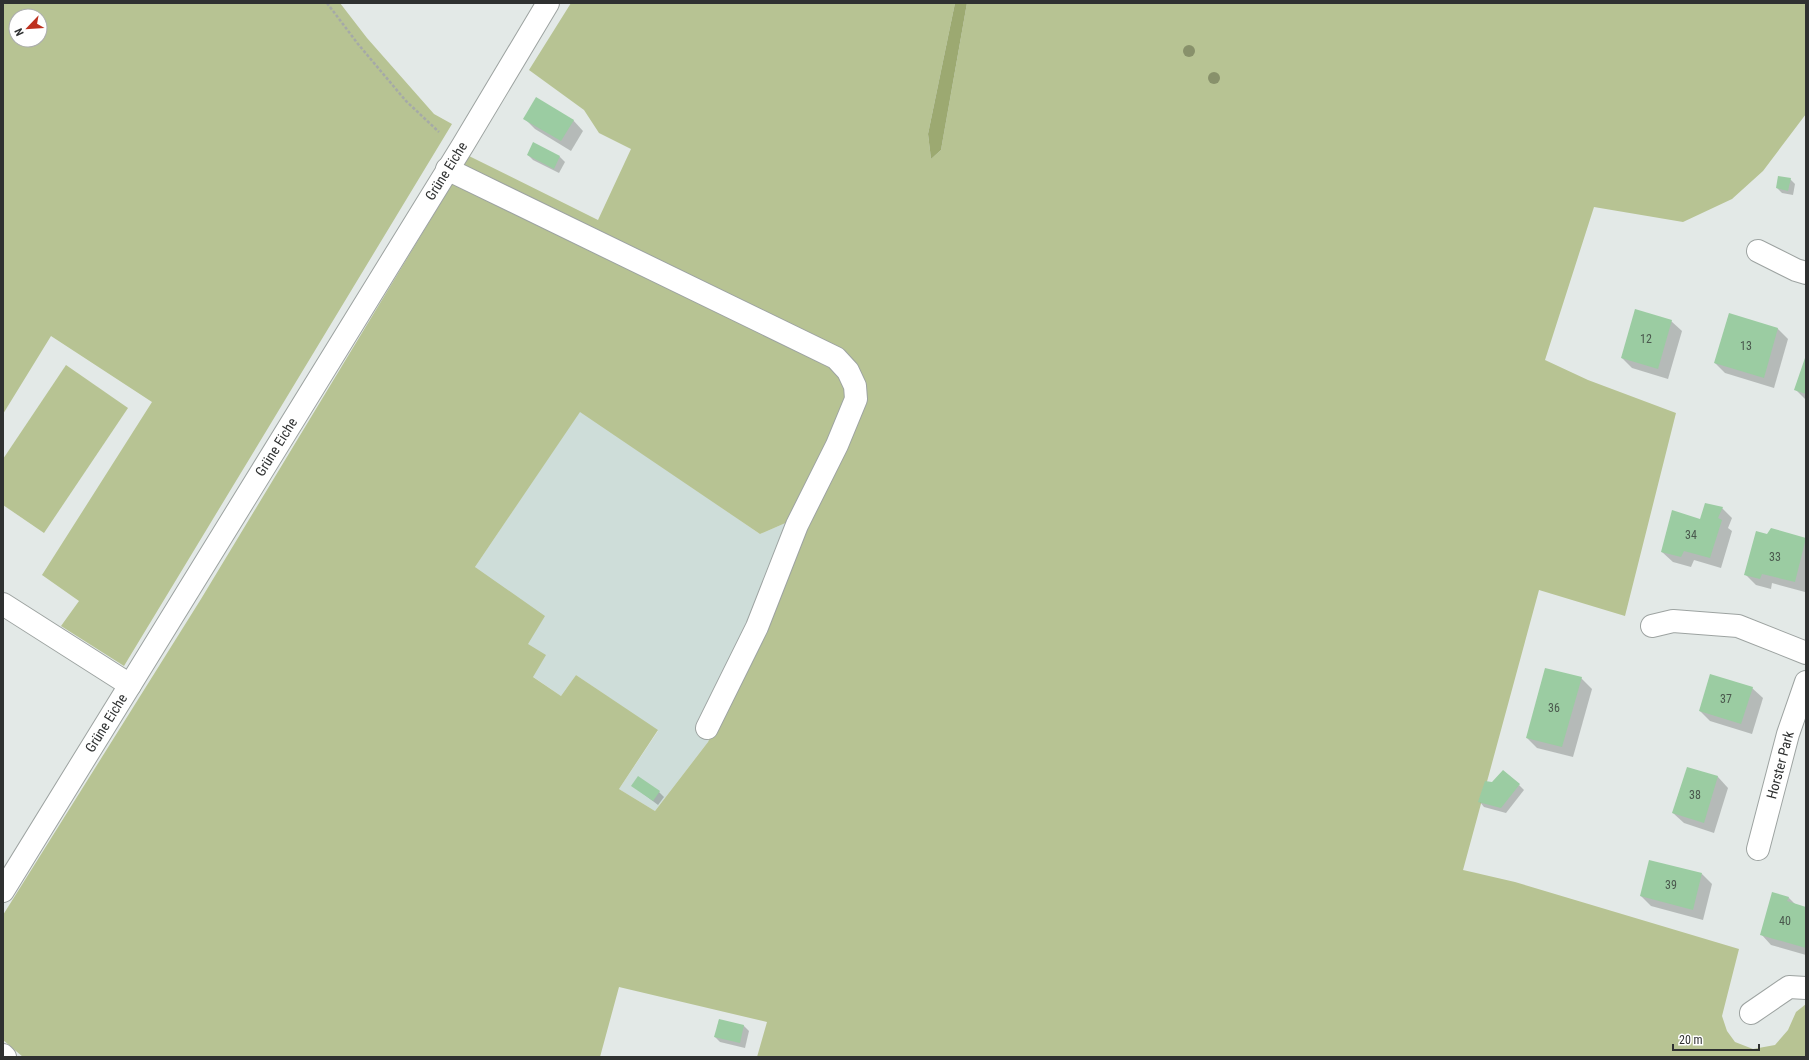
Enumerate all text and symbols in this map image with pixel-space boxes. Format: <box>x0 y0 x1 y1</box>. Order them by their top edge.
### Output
north arrow <box>8 8 48 48</box>
text: N <box>12 26 27 38</box>
street label: Grüne Eiche <box>422 138 470 203</box>
house number: 12 <box>1640 332 1652 346</box>
house number: 13 <box>1740 339 1752 353</box>
street label: Grüne Eiche <box>252 414 300 479</box>
house number: 34 <box>1685 528 1697 542</box>
house number: 33 <box>1769 550 1781 564</box>
street label: Grüne Eiche <box>82 690 130 755</box>
house number: 37 <box>1720 692 1732 706</box>
house number: 36 <box>1548 701 1560 715</box>
street label: Horster Park <box>1763 729 1797 801</box>
house number: 38 <box>1689 788 1701 802</box>
house number: 39 <box>1665 878 1677 892</box>
house number: 40 <box>1779 914 1791 928</box>
scale bar <box>1673 1026 1759 1052</box>
text: 20 m <box>1679 1033 1703 1047</box>

